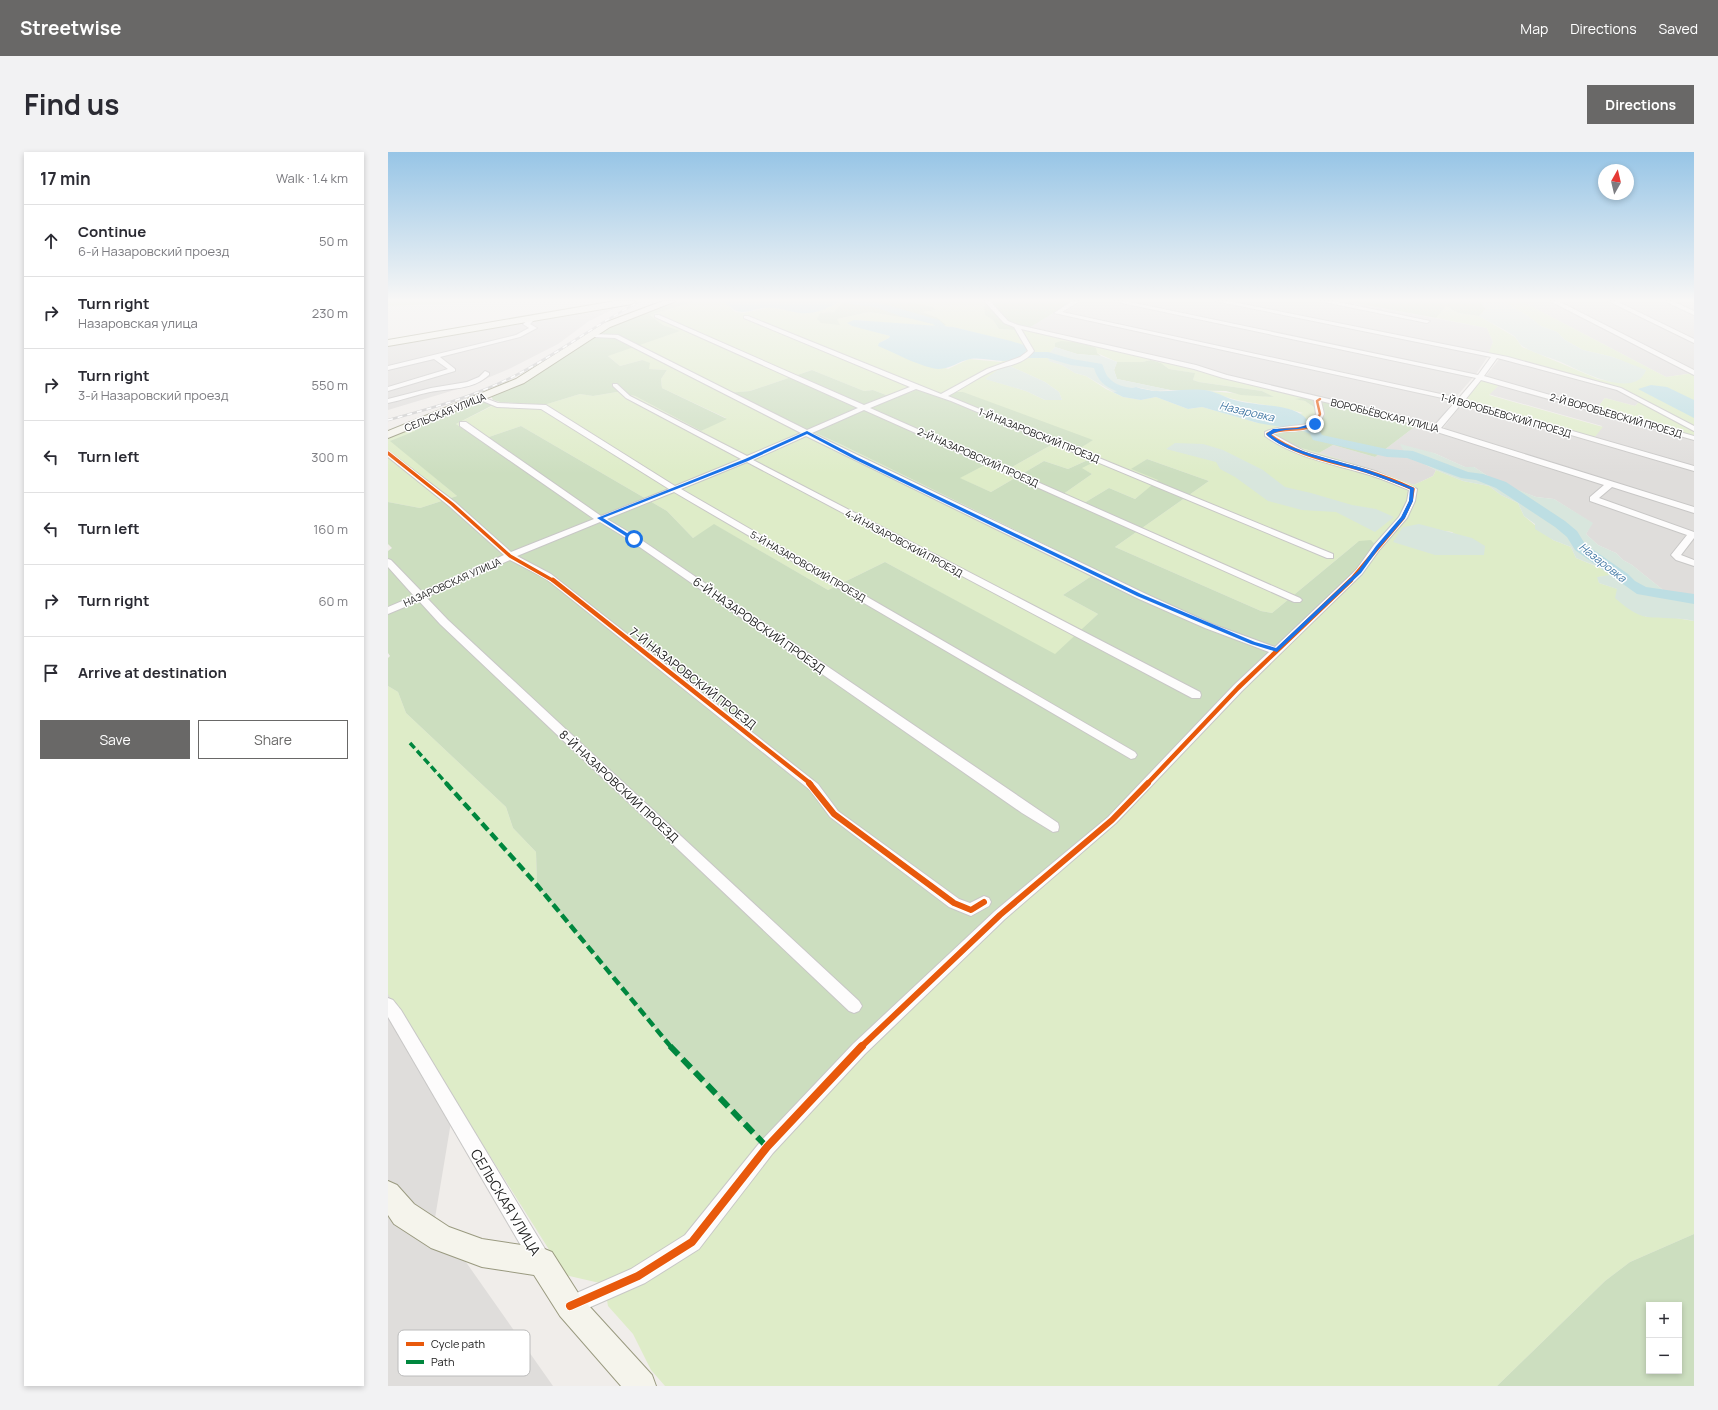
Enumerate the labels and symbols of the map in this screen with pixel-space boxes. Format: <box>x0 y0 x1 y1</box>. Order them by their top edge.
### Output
north arrow <box>1598 164 1634 200</box>
street label: СЕЛЬСКАЯ УЛИЦА <box>402 389 488 435</box>
street label: 2-Й ВОРОБЪЕВСКИЙ ПРОЕЗД <box>1548 389 1684 441</box>
street label: 1-Й ВОРОБЪЕВСКИЙ ПРОЕЗД <box>1439 390 1573 440</box>
street label: ВОРОБЬЁВСКАЯ УЛИЦА <box>1329 395 1441 435</box>
water label: Назаровка <box>1218 397 1277 425</box>
street label: 1-Й НАЗАРОВСКИЙ ПРОЕЗД <box>976 404 1102 466</box>
route end <box>1306 415 1324 433</box>
street label: 2-Й НАЗАРОВСКИЙ ПРОЕЗД <box>915 424 1041 490</box>
street label: 4-Й НАЗАРОВСКИЙ ПРОЕЗД <box>843 506 965 580</box>
street label: 5-Й НАЗАРОВСКИЙ ПРОЕЗД <box>748 527 868 605</box>
route start <box>625 530 643 548</box>
water label: Назаровка <box>1576 539 1630 586</box>
street label: НАЗАРОВСКАЯ УЛИЦА <box>401 554 504 610</box>
street label: 6-Й НАЗАРОВСКИЙ ПРОЕЗД <box>689 573 829 677</box>
street label: 7-Й НАЗАРОВСКИЙ ПРОЕЗД <box>626 623 760 733</box>
street label: 8-Й НАЗАРОВСКИЙ ПРОЕЗД <box>556 726 682 846</box>
street label: СЕЛЬСКАЯ УЛИЦА <box>467 1145 545 1259</box>
legend <box>398 1330 530 1376</box>
text: Cycle path <box>431 1336 485 1351</box>
text: Path <box>431 1354 454 1369</box>

